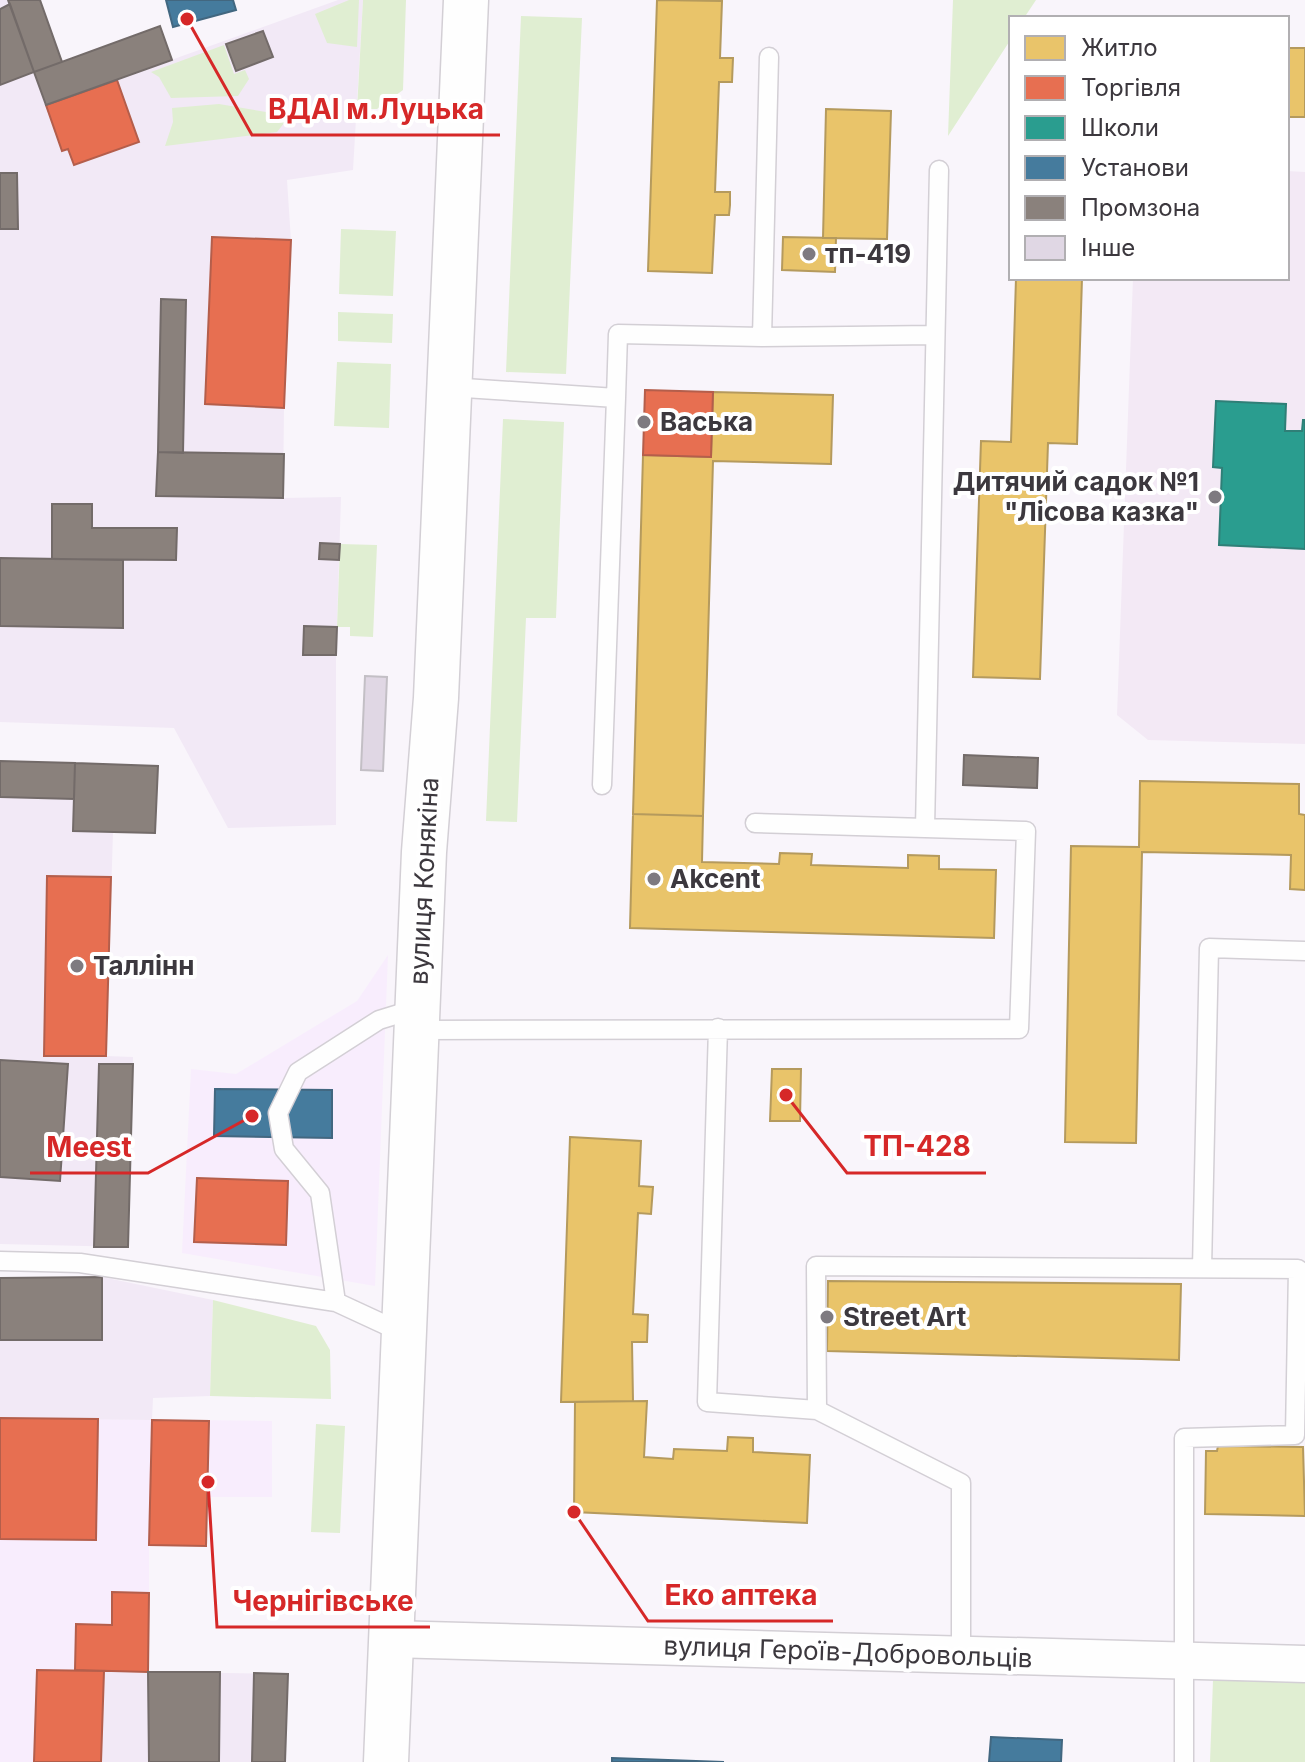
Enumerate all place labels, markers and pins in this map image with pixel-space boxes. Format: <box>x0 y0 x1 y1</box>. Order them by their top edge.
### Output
callout: ВДАІ м.Луцька <box>252 83 500 135</box>
place label: тп-419 <box>825 238 911 269</box>
marker: тп-419 <box>800 245 818 263</box>
place label: Васька <box>660 406 753 437</box>
marker: Васька <box>635 413 653 431</box>
place label: Дитячий садок №1 "Лісова казка" <box>953 466 1199 527</box>
marker: Дитячий садок №1 "Лісова казка" <box>1206 488 1224 506</box>
place label: Akcent <box>670 863 761 894</box>
marker: Akcent <box>645 870 663 888</box>
place label: Таллінн <box>93 950 194 981</box>
marker: Таллінн <box>68 957 86 975</box>
callout: Meest <box>30 1121 148 1173</box>
callout: ТП-428 <box>847 1121 986 1173</box>
place label: Street Art <box>843 1301 967 1332</box>
marker: Street Art <box>818 1308 836 1326</box>
callout: Еко аптека <box>648 1569 833 1621</box>
callout: Чернігівське <box>217 1575 430 1627</box>

